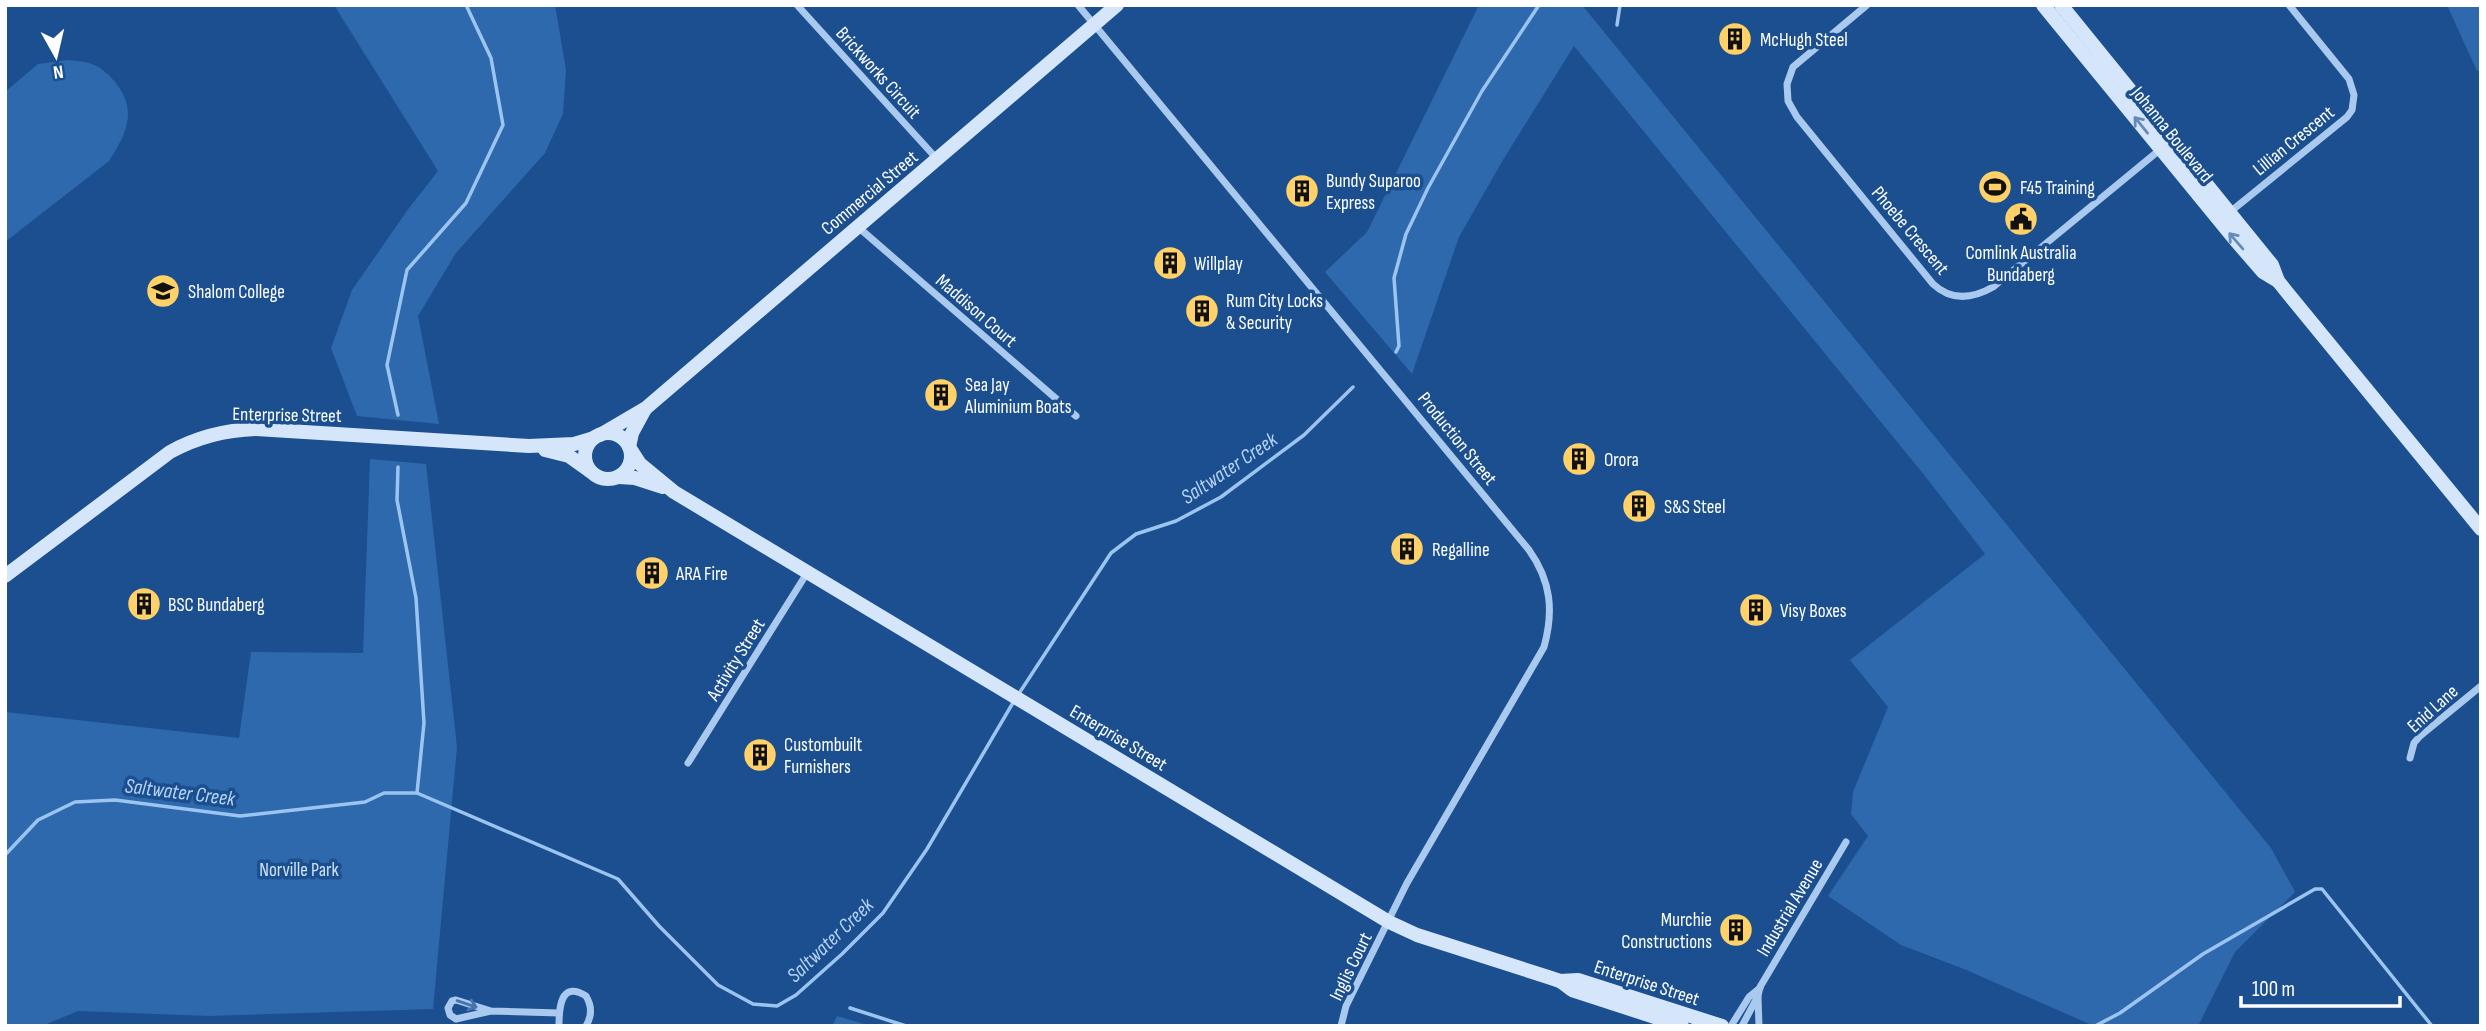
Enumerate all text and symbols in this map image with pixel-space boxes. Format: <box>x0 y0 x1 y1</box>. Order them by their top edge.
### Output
building icon: McHugh Steel <box>1716 20 1754 58</box>
north arrow <box>21 21 91 91</box>
street label: Brickworks Circuit <box>831 22 925 124</box>
place label: McHugh Steel <box>1760 29 1848 52</box>
text: N <box>52 59 65 83</box>
street label: Johanna Boulevard <box>2126 82 2217 187</box>
street label: Lillian Crescent <box>2249 101 2339 181</box>
one-way arrow <box>2133 116 2148 134</box>
street label: Commercial Street <box>817 146 923 240</box>
sports icon: F45 Training <box>1976 168 2014 206</box>
place label: Bundy Suparoo Express <box>1326 170 1421 215</box>
building icon: Bundy Suparoo Express <box>1283 172 1321 210</box>
place label: F45 Training <box>2020 177 2095 200</box>
street label: Phoebe Crescent <box>1866 182 1954 280</box>
public building icon: Comlink Australia Bundaberg <box>2002 200 2040 238</box>
one-way arrow <box>2228 232 2244 250</box>
place label: Comlink Australia Bundaberg <box>1966 242 2076 287</box>
building icon: Willplay <box>1151 244 1189 282</box>
place label: Willplay <box>1194 253 1244 276</box>
street label: Maddison Court <box>931 270 1022 353</box>
school or university icon: Shalom College <box>144 272 182 310</box>
place label: Shalom College <box>188 281 285 304</box>
place label: Rum City Locks & Security <box>1226 290 1323 335</box>
building icon: Rum City Locks & Security <box>1183 292 1221 330</box>
place label: Sea Jay Aluminium Boats <box>964 374 1072 419</box>
building icon: Sea Jay Aluminium Boats <box>922 376 960 414</box>
street label: Production Street <box>1412 388 1501 490</box>
street label: Enterprise Street <box>232 403 342 428</box>
water label: Saltwater Creek <box>1176 426 1283 510</box>
building icon: Orora <box>1560 440 1598 478</box>
place label: Orora <box>1604 449 1639 472</box>
building icon: S&S Steel <box>1620 487 1658 525</box>
place label: S&S Steel <box>1664 496 1725 519</box>
building icon: Regalline <box>1388 530 1426 568</box>
place label: Regalline <box>1432 539 1490 562</box>
building icon: ARA Fire <box>633 554 671 592</box>
place label: ARA Fire <box>675 563 728 586</box>
building icon: BSC Bundaberg <box>125 585 163 623</box>
building icon: Visy Boxes <box>1737 591 1775 629</box>
place label: BSC Bundaberg <box>168 594 265 617</box>
place label: Visy Boxes <box>1780 600 1847 623</box>
street label: Activity Street <box>702 614 771 706</box>
street label: Enid Lane <box>2403 680 2463 738</box>
street label: Enterprise Street <box>1065 700 1171 776</box>
place label: Custombuilt Furnishers <box>784 734 863 779</box>
building icon: Custombuilt Furnishers <box>741 736 779 774</box>
water label: Saltwater Creek <box>123 773 238 812</box>
street label: Industrial Avenue <box>1752 855 1828 961</box>
park label: Norville Park <box>259 859 340 882</box>
water label: Saltwater Creek <box>782 892 880 988</box>
place label: Murchie Constructions <box>1621 909 1712 954</box>
building icon: Murchie Constructions <box>1717 911 1755 949</box>
street label: Inglis Court <box>1325 929 1378 1005</box>
street label: Enterprise Street <box>1591 956 1702 1011</box>
scale bar <box>2241 964 2400 1008</box>
text: 100 m <box>2252 977 2295 1002</box>
one-way arrow <box>455 999 477 1011</box>

